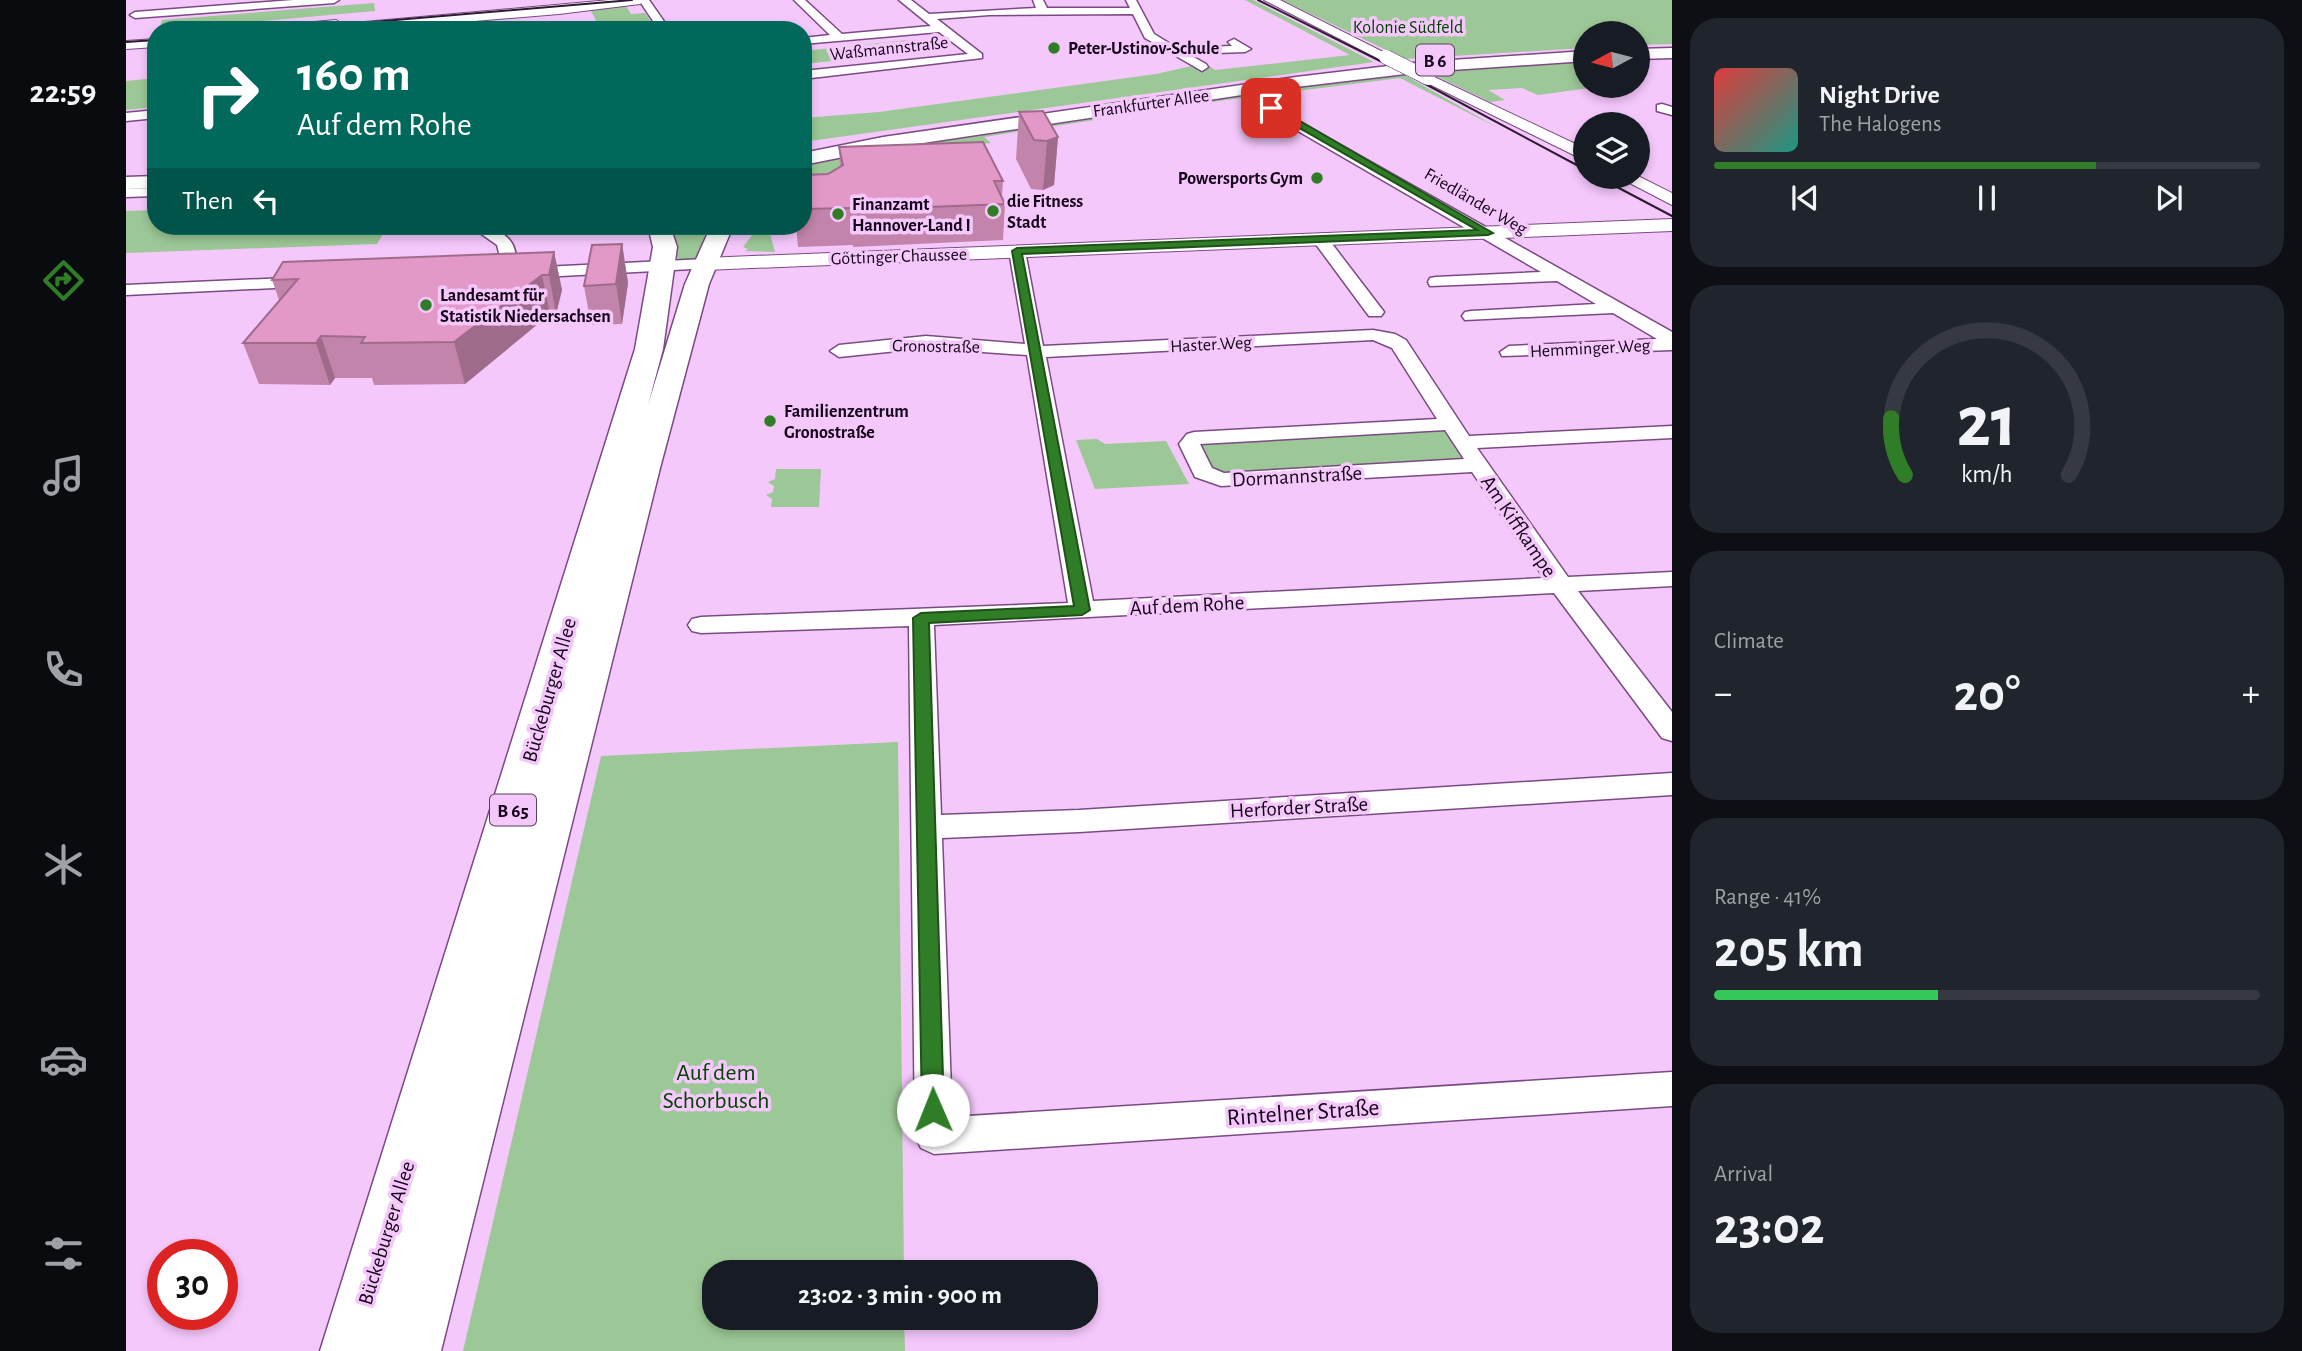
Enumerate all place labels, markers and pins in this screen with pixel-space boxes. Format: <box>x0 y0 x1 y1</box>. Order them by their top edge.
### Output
marker: Peter-Ustinov-Schule <box>1046 40 1062 56</box>
place label: Peter-Ustinov-Schule <box>1068 40 1219 58</box>
pin <box>1241 78 1301 138</box>
place label: Powersports Gym <box>1178 170 1303 188</box>
marker: Powersports Gym <box>1309 170 1325 186</box>
place label: die Fitness Stadt <box>1007 193 1083 232</box>
place label: Finanzamt Hannover-Land I <box>852 196 971 235</box>
marker: die Fitness Stadt <box>985 203 1001 219</box>
marker: Finanzamt Hannover-Land I <box>830 206 846 222</box>
place label: Landesamt für Statistik Niedersachsen <box>440 287 611 326</box>
marker: Landesamt für Statistik Niedersachsen <box>418 297 434 313</box>
place label: Familienzentrum Gronostraße <box>784 403 909 442</box>
marker: Familienzentrum Gronostraße <box>762 413 778 429</box>

